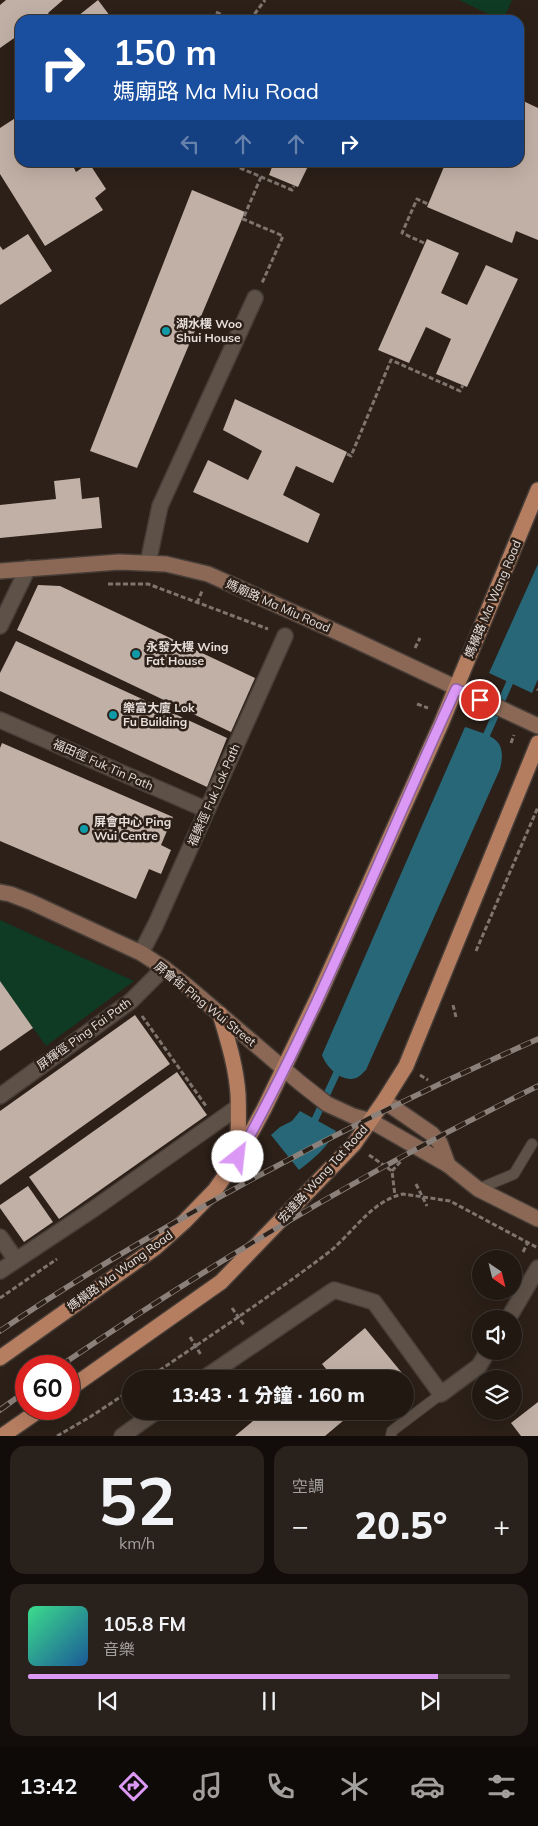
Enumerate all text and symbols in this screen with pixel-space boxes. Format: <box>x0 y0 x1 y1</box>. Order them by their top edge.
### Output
text: 150 m <box>113 30 217 74</box>
icon: right <box>30 35 95 100</box>
text: 媽廟路 Ma Miu Road <box>113 77 319 105</box>
icon: left <box>176 130 204 158</box>
icon: ahead <box>229 130 257 158</box>
icon: ahead <box>282 130 310 158</box>
icon: right <box>335 130 363 158</box>
place label: 湖水樓 Woo Shui House <box>176 316 242 345</box>
marker: 湖水樓 Woo Shui House <box>160 325 172 337</box>
street label: 媽橫路 Ma Wang Road <box>461 538 524 660</box>
street label: 媽廟路 Ma Miu Road <box>224 576 333 635</box>
place label: 永發大樓 Wing Fat House <box>146 639 229 668</box>
marker: 永發大樓 Wing Fat House <box>130 648 142 660</box>
pin <box>459 679 501 721</box>
icon: arrive <box>466 686 494 714</box>
place label: 樂富大廈 Lok Fu Building <box>123 700 195 729</box>
marker: 樂富大廈 Lok Fu Building <box>107 709 119 721</box>
street label: 福田徑 Fuk Tin Path <box>51 736 156 793</box>
street label: 福樂徑 Fuk Lok Path <box>184 741 243 848</box>
place label: 屏會中心 Ping Wui Centre <box>94 814 171 843</box>
marker: 屏會中心 Ping Wui Centre <box>78 823 90 835</box>
street label: 屏會街 Ping Wui Street <box>152 958 259 1049</box>
street label: 屏輝徑 Ping Fai Path <box>34 994 134 1073</box>
street label: 宏達路 Wang Tat Road <box>275 1122 371 1226</box>
position arrow <box>211 1130 263 1182</box>
street label: 媽橫路 Ma Wang Road <box>64 1227 175 1314</box>
north arrow <box>472 1250 522 1300</box>
map controls <box>472 1250 522 1420</box>
button: sound <box>472 1310 522 1360</box>
speed limit sign: 60 <box>15 1355 80 1420</box>
button: layers <box>472 1370 522 1420</box>
text: 13:43 · 1 分鐘 · 160 m <box>171 1383 365 1407</box>
text: 52 <box>98 1460 176 1541</box>
text: 空調 <box>292 1476 324 1496</box>
text: 20.5° <box>355 1501 447 1549</box>
text: − <box>292 1508 309 1543</box>
text: + <box>493 1508 510 1543</box>
text: km/h <box>119 1533 155 1553</box>
text: 105.8 FM <box>103 1612 186 1636</box>
text: 音樂 <box>103 1639 135 1659</box>
icon: previous <box>94 1687 122 1715</box>
icon: pause <box>255 1687 283 1715</box>
icon: next <box>416 1687 444 1715</box>
icon: directions <box>116 1769 151 1804</box>
icon: music <box>190 1769 225 1804</box>
icon: phone <box>263 1769 298 1804</box>
icon: climate <box>337 1769 372 1804</box>
icon: car <box>410 1769 445 1804</box>
icon: filters <box>484 1769 519 1804</box>
text: 13:42 <box>19 1772 78 1800</box>

